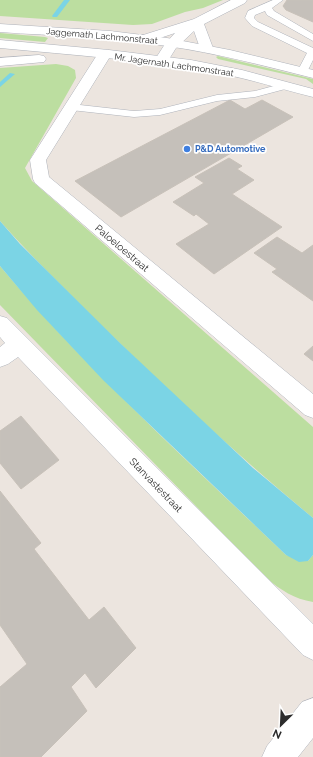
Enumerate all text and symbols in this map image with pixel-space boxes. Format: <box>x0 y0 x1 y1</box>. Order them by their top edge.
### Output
street label: Jaggernath Lachmonstraat <box>46 26 158 46</box>
street label: Mr. Jagernath Lachmonstraat <box>114 52 234 78</box>
marker: P&D Automotive <box>182 144 192 154</box>
place label: P&D Automotive <box>195 144 266 154</box>
street label: Paloeloestraat <box>93 222 152 274</box>
street label: Stanvastestraat <box>127 456 185 515</box>
north arrow <box>261 705 301 745</box>
text: N <box>271 726 284 741</box>

